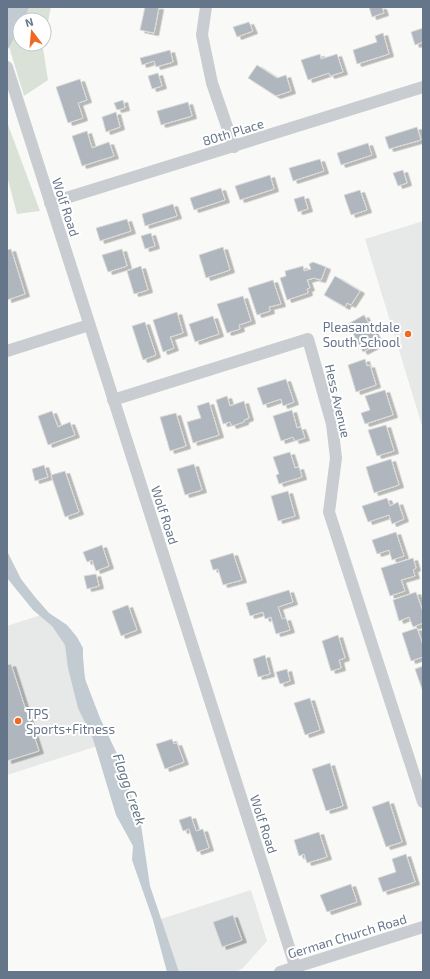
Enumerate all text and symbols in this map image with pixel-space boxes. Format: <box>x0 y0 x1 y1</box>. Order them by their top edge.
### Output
north arrow <box>12 12 52 52</box>
text: N <box>23 15 35 29</box>
street label: 80th Place <box>201 115 265 149</box>
street label: Wolf Road <box>49 176 83 238</box>
place label: Pleasantdale South School <box>323 319 400 350</box>
marker: Pleasantdale South School <box>403 329 413 339</box>
street label: Hess Avenue <box>322 363 354 439</box>
street label: Wolf Road <box>148 484 182 546</box>
place label: TPS Sports+Fitness <box>26 706 115 737</box>
marker: TPS Sports+Fitness <box>13 716 23 726</box>
water label: Flagg Creek <box>110 751 150 827</box>
street label: Wolf Road <box>247 793 281 855</box>
street label: German Church Road <box>286 910 408 962</box>

